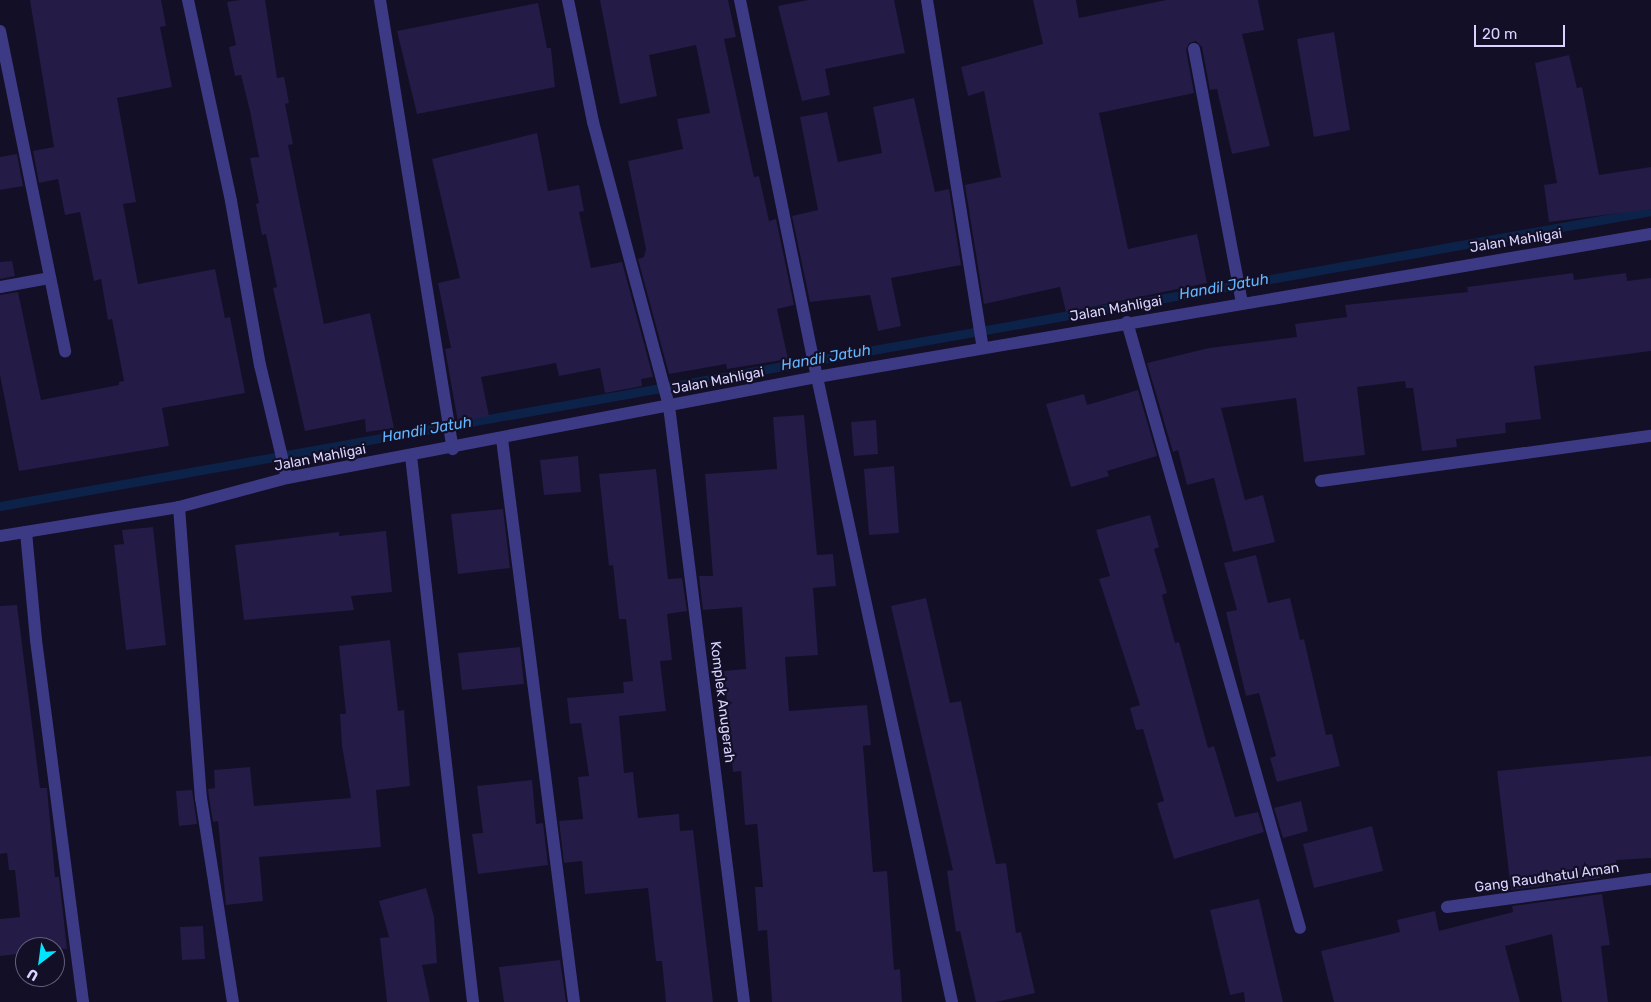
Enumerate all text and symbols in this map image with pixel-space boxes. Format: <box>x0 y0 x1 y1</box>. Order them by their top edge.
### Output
scale bar <box>1476 15 1567 47</box>
text: 20 m <box>1482 25 1517 43</box>
street label: Jalan Mahligai <box>1469 225 1563 257</box>
water label: Handil Jatuh <box>1178 270 1270 304</box>
street label: Jalan Mahligai <box>1069 293 1163 325</box>
water label: Handil Jatuh <box>780 341 872 375</box>
street label: Jalan Mahligai <box>671 364 765 398</box>
water label: Handil Jatuh <box>381 413 473 447</box>
street label: Jalan Mahligai <box>273 441 367 475</box>
street label: Komplek Anugerah <box>706 640 738 764</box>
street label: Gang Raudhatul Aman <box>1473 860 1621 896</box>
north arrow <box>15 937 65 987</box>
text: U <box>24 965 41 984</box>

